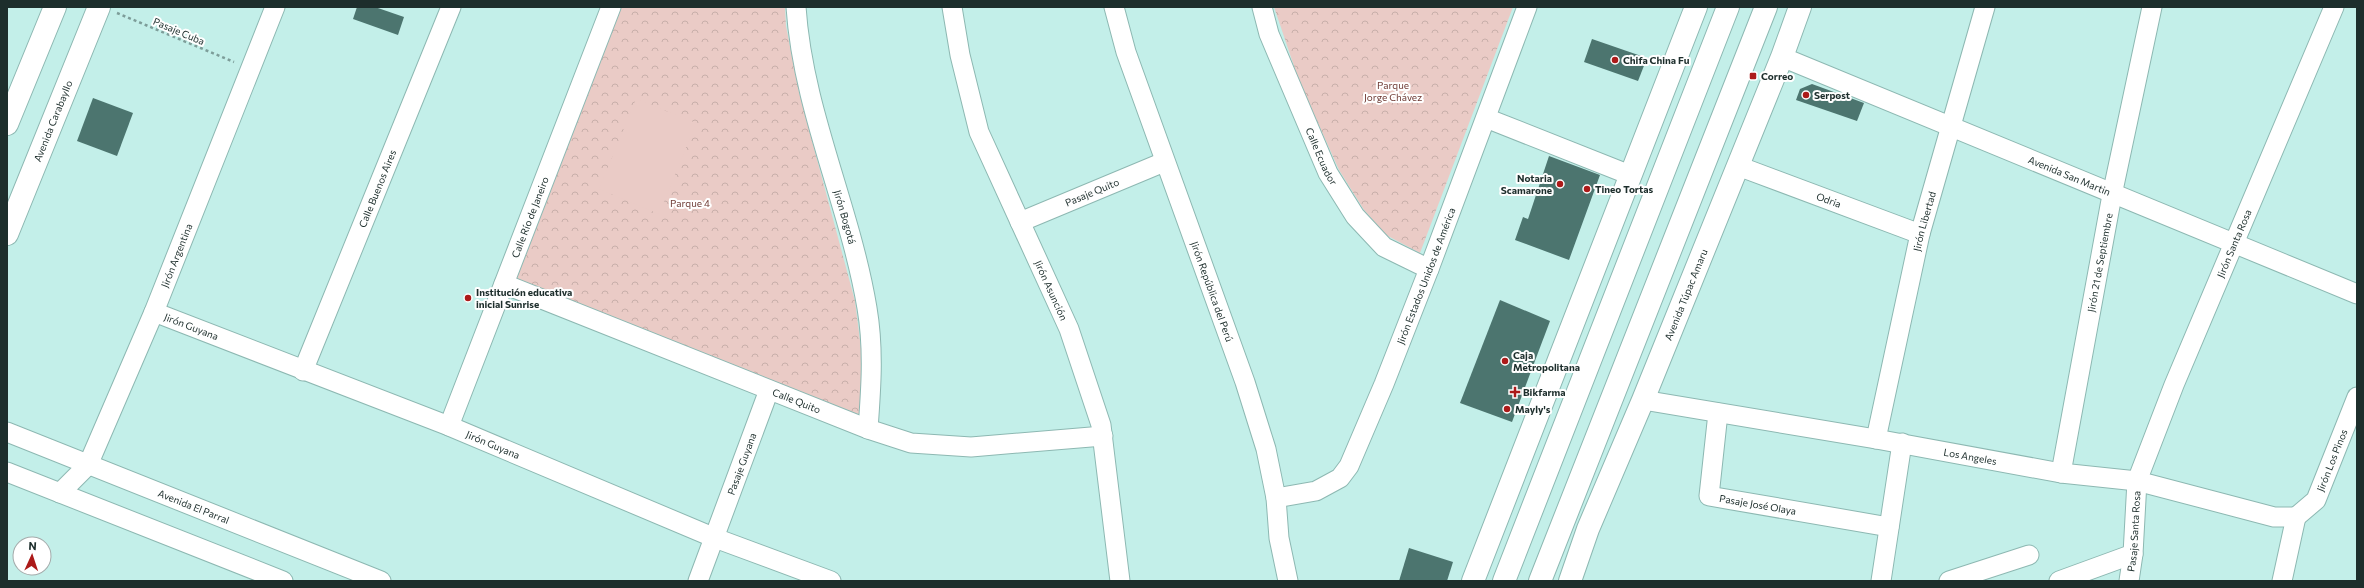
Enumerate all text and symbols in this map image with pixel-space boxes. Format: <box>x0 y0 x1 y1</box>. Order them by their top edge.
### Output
street label: Pasaje Cuba <box>152 15 206 47</box>
place label: Chifa China Fu <box>1623 54 1690 66</box>
marker: Chifa China Fu <box>1610 55 1620 65</box>
place label: Correo <box>1761 70 1793 82</box>
marker: Correo <box>1748 71 1758 81</box>
street label: Avenida Carabayllo <box>31 79 75 163</box>
park label: Parque Jorge Chávez <box>1364 79 1422 103</box>
place label: Serpost <box>1814 89 1850 101</box>
marker: Serpost <box>1801 90 1811 100</box>
street label: Calle Ecuador <box>1303 126 1340 187</box>
street label: Calle Buenos Aires <box>356 147 399 229</box>
street label: Avenida San Martin <box>2027 153 2112 198</box>
place label: Notaria Scamarone <box>1501 172 1552 196</box>
street label: Calle Río de Janeiro <box>509 175 551 259</box>
street label: Pasaje Quito <box>1063 175 1121 209</box>
marker: Notaria Scamarone <box>1555 179 1565 189</box>
place label: Tineo Tortas <box>1595 183 1653 195</box>
marker: Tineo Tortas <box>1582 184 1592 194</box>
street label: Jirón Bogotá <box>832 188 859 245</box>
street label: Odria <box>1815 190 1843 210</box>
street label: Jirón Libertad <box>1910 190 1938 252</box>
park label: Parque 4 <box>670 197 710 209</box>
street label: Jirón Estados Unidos de América <box>1394 206 1457 346</box>
street label: Jirón Santa Rosa <box>2214 207 2254 279</box>
street label: Jirón 21 de Septiembre <box>2085 212 2115 313</box>
street label: Jirón Argentina <box>158 222 195 289</box>
street label: Jirón República del Perú <box>1189 240 1236 343</box>
street label: Avenida Túpac Amaru <box>1662 247 1710 342</box>
street label: Jirón Asunción <box>1032 258 1070 322</box>
place label: Institución educativa inicial Sunrise <box>476 286 572 310</box>
marker: Institución educativa inicial Sunrise <box>463 293 473 303</box>
street label: Jirón Guyana <box>162 311 220 342</box>
place label: Caja Metropolitana <box>1513 349 1580 373</box>
marker: Caja Metropolitana <box>1500 356 1510 366</box>
street label: Calle Quito <box>771 386 822 416</box>
place label: Bikfarma <box>1523 386 1566 398</box>
marker: Bikfarma <box>1510 387 1520 397</box>
place label: Mayly's <box>1515 403 1551 415</box>
marker: Mayly's <box>1502 404 1512 414</box>
street label: Jirón Los Pinos <box>2314 427 2350 493</box>
street label: Jirón Guyana <box>464 428 522 461</box>
street label: Pasaje Guyana <box>725 431 759 497</box>
street label: Los Angeles <box>1943 446 1998 467</box>
street label: Avenida El Parral <box>156 487 231 526</box>
street label: Pasaje Santa Rosa <box>2124 490 2142 573</box>
street label: Pasaje José Olaya <box>1718 492 1797 517</box>
north arrow <box>12 536 52 576</box>
text: N <box>28 539 37 552</box>

